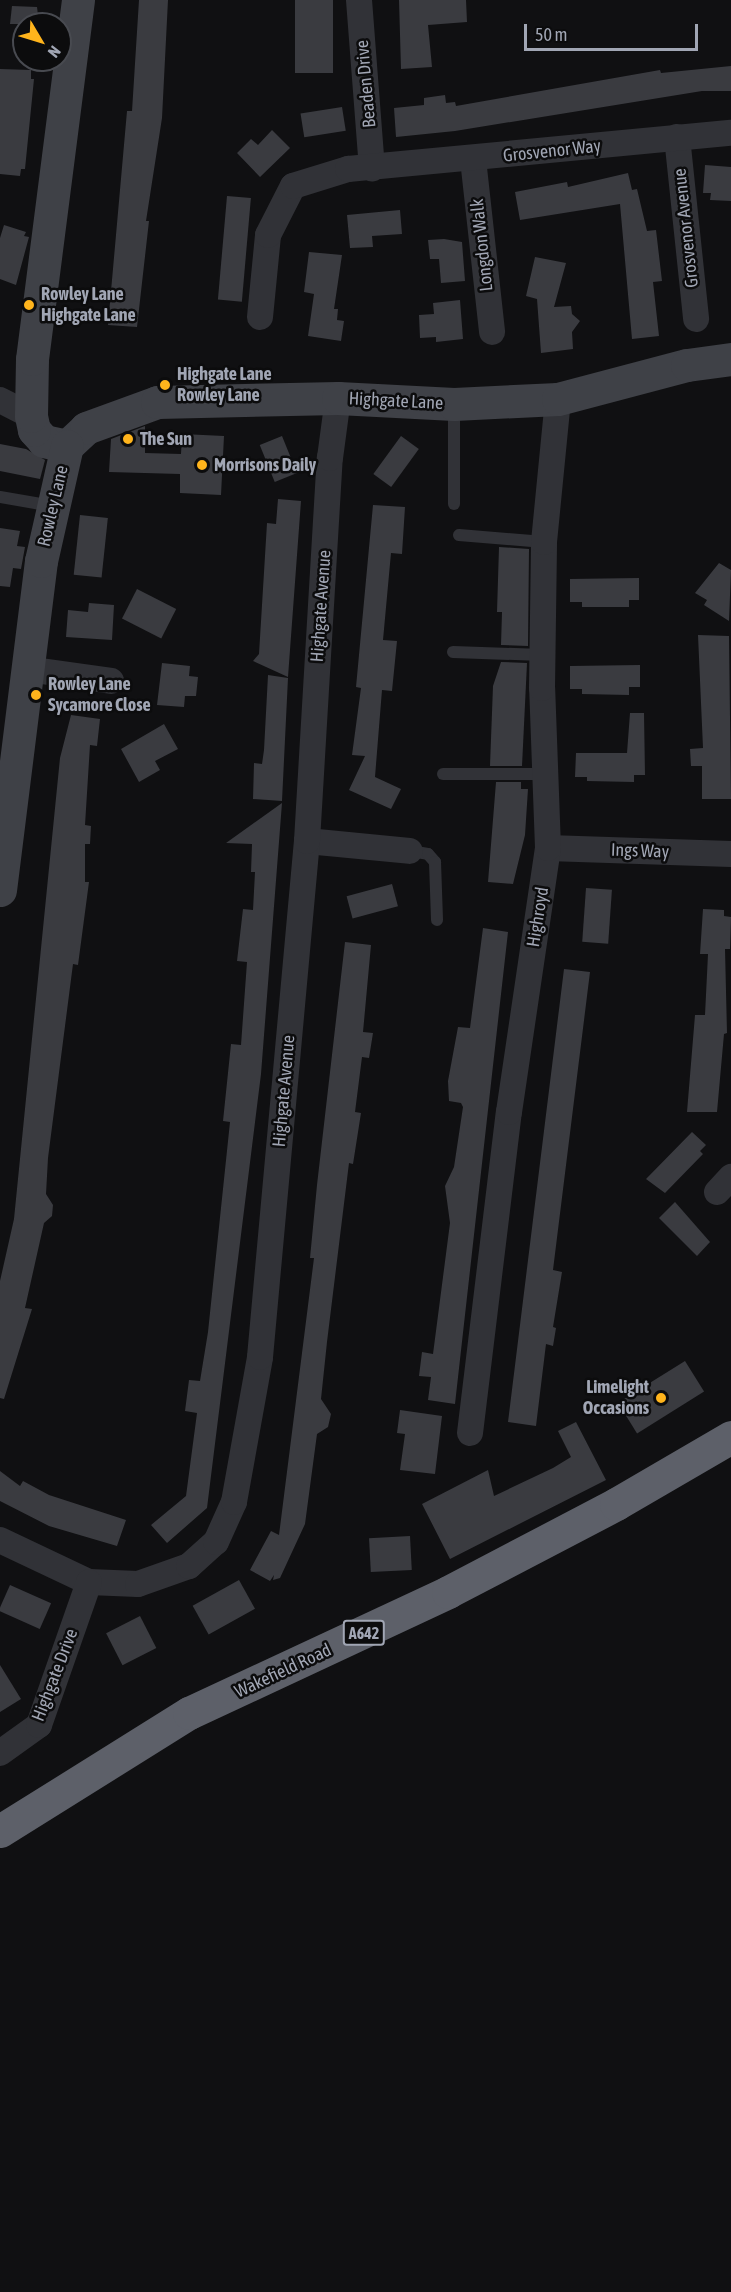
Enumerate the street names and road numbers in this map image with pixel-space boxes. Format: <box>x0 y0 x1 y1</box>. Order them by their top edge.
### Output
street label: Beaden Drive <box>351 39 381 129</box>
street label: Grosvenor Way <box>502 135 602 167</box>
street label: Grosvenor Avenue <box>669 167 703 289</box>
street label: Longdon Walk <box>466 197 498 293</box>
street label: Highgate Lane <box>348 388 444 414</box>
street label: Rowley Lane <box>33 463 73 549</box>
street label: Highgate Avenue <box>306 549 336 663</box>
street label: Ings Way <box>611 839 669 863</box>
street label: Highroyd <box>523 885 553 949</box>
street label: Highgate Avenue <box>268 1034 300 1148</box>
road number: A642 <box>342 1620 386 1646</box>
street label: Highgate Drive <box>27 1626 83 1724</box>
street label: Wakefield Road <box>231 1639 335 1703</box>

